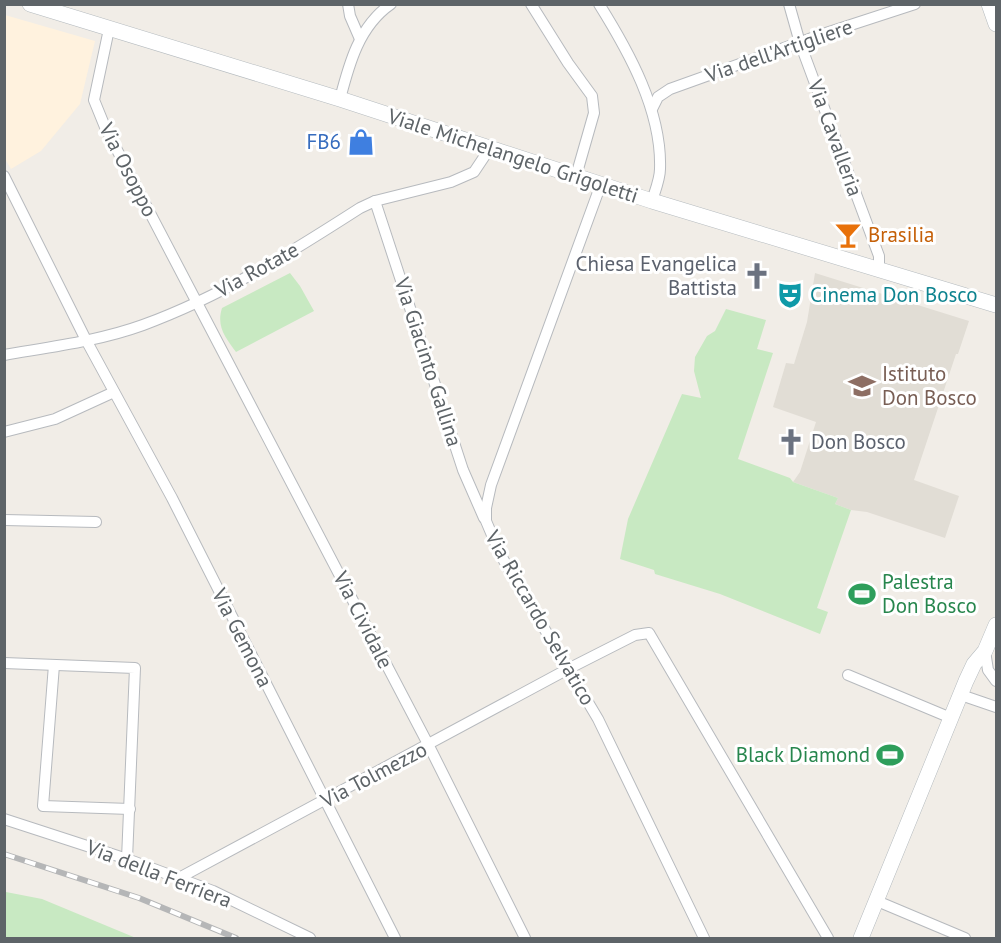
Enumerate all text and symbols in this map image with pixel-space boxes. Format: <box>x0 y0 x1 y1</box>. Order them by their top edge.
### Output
street label: Via dell'Artigliere <box>701 13 856 89</box>
street label: Via Cavalleria <box>802 75 869 200</box>
street label: Viale Michelangelo Grigoletti <box>383 102 642 209</box>
street label: Via Osoppo <box>93 117 164 221</box>
shop icon: FB6 <box>346 127 376 157</box>
place label: FB6 <box>306 128 341 155</box>
bar icon: Brasilia <box>833 220 863 250</box>
place label: Brasilia <box>868 221 934 248</box>
street label: Via Rotate <box>209 236 303 304</box>
place label: Chiesa Evangelica Battista <box>575 250 737 301</box>
church icon: Chiesa Evangelica Battista <box>742 261 772 291</box>
street label: Via Giacinto Gallina <box>388 273 468 450</box>
theatre icon: Cinema Don Bosco <box>775 280 805 310</box>
place label: Cinema Don Bosco <box>810 281 978 308</box>
place label: Istituto Don Bosco <box>882 360 977 411</box>
school or university icon: Istituto Don Bosco <box>847 371 877 401</box>
church icon: Don Bosco <box>776 427 806 457</box>
place label: Don Bosco <box>811 428 906 455</box>
street label: Via Riccardo Selvatico <box>479 525 601 710</box>
street label: Via Cividale <box>327 566 399 673</box>
place label: Palestra Don Bosco <box>882 568 977 619</box>
sports icon: Palestra Don Bosco <box>847 579 877 609</box>
street label: Via Gemona <box>206 583 279 692</box>
street label: Via Tolmezzo <box>315 735 432 814</box>
sports icon: Black Diamond <box>875 740 905 770</box>
place label: Black Diamond <box>736 741 870 768</box>
street label: Via della Ferriera <box>82 833 236 914</box>

